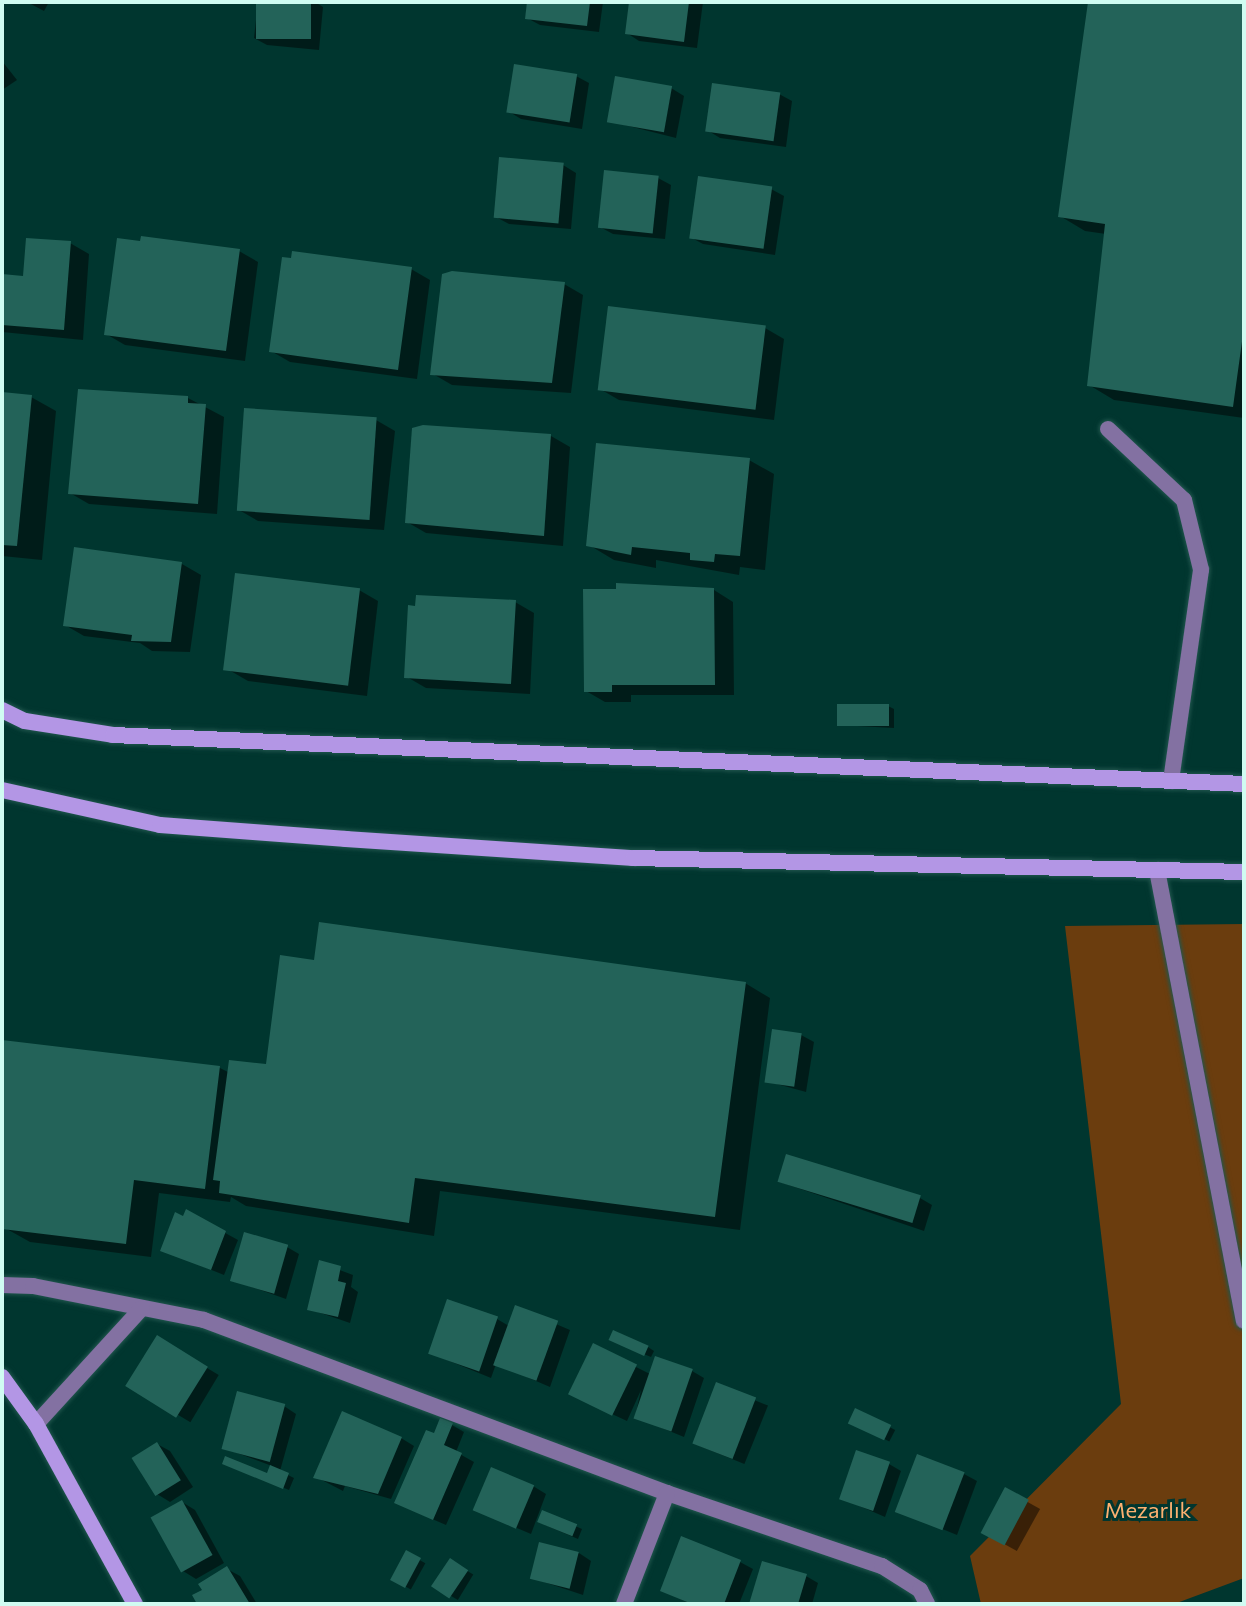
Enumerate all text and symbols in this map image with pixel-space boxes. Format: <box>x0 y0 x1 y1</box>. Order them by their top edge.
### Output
park label: Mezarlık <box>1104 1497 1192 1523</box>

